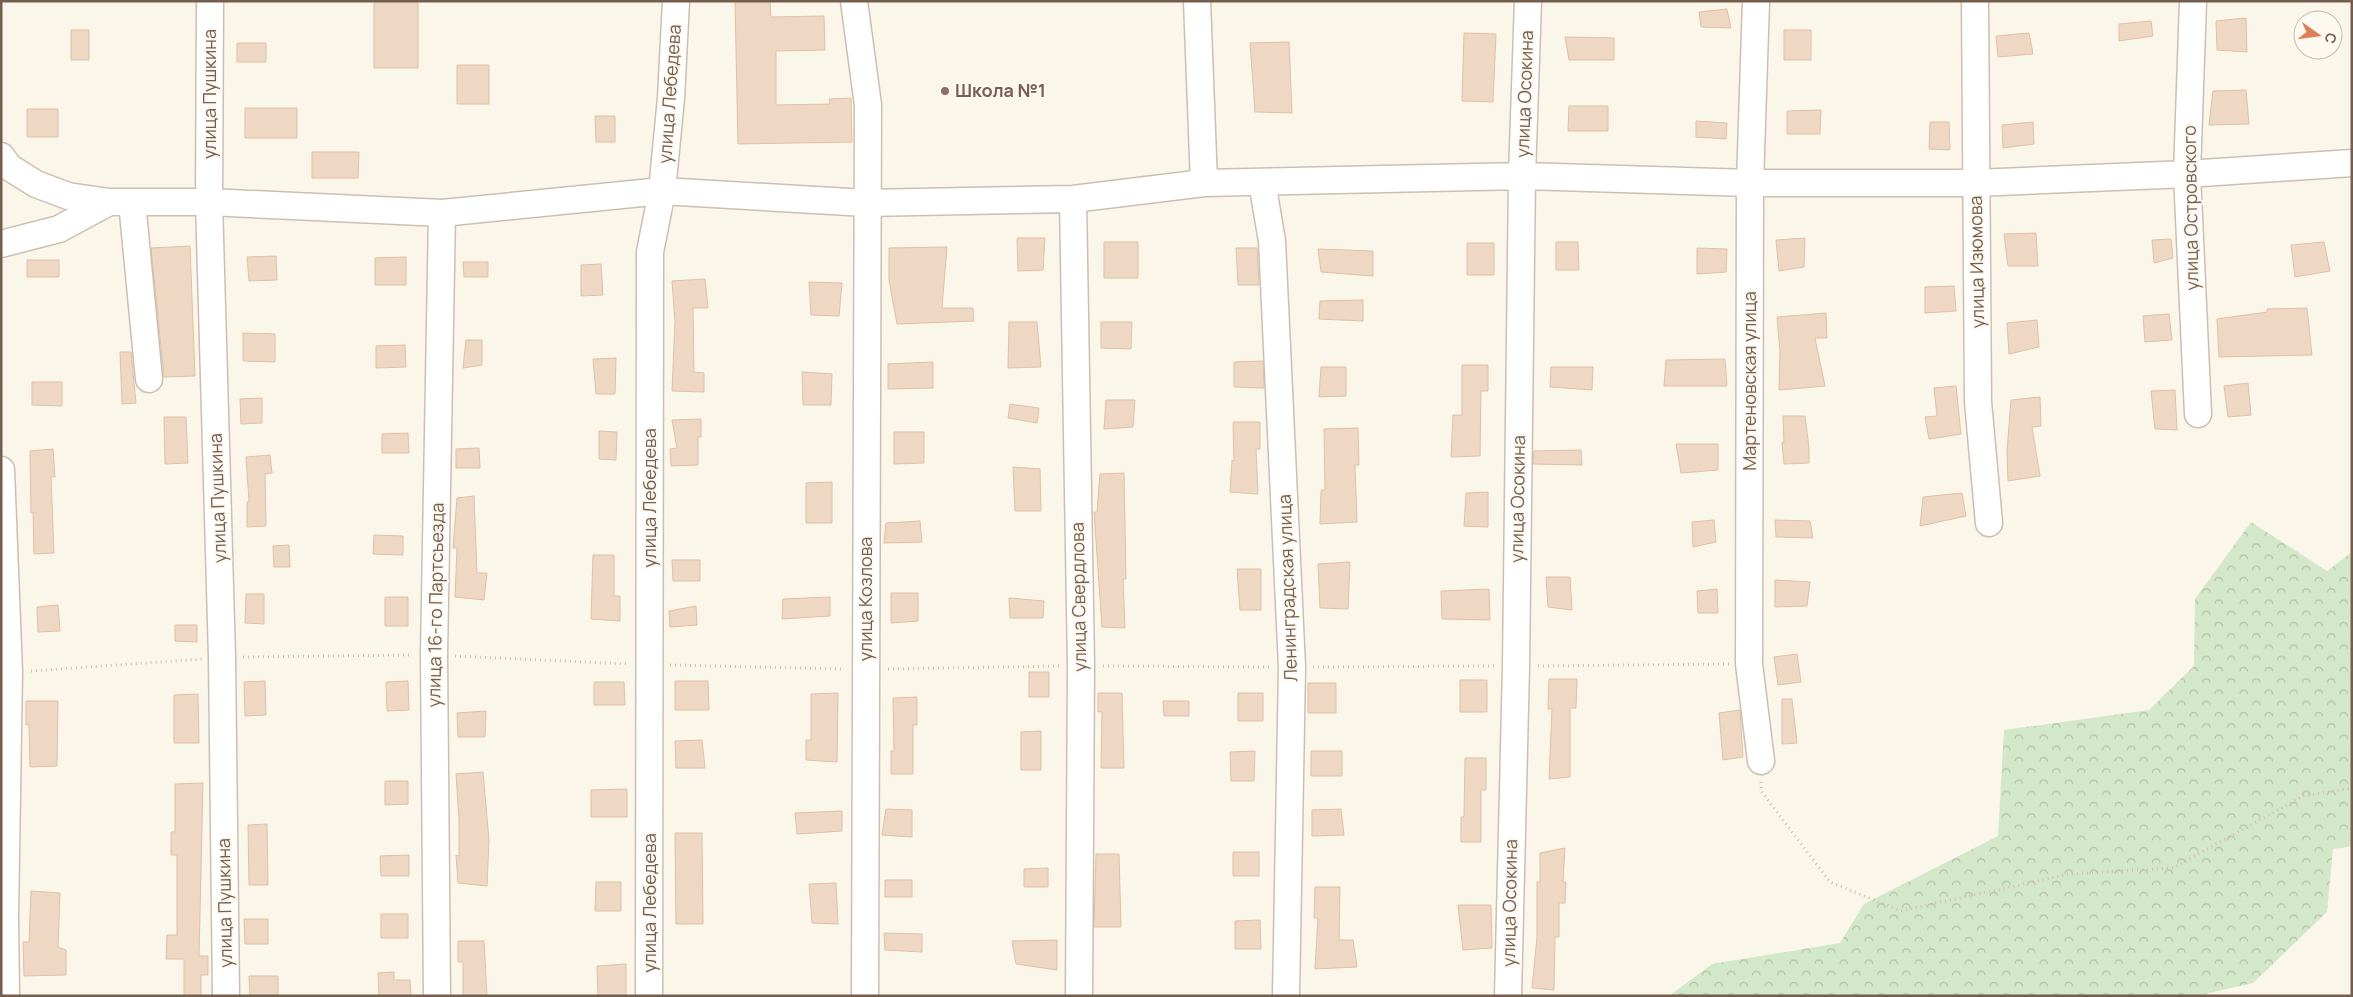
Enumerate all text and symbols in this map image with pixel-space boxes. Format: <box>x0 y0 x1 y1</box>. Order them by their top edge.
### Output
north arrow <box>2293 10 2343 60</box>
street label: улица Лебедева <box>652 24 686 164</box>
street label: улица Пушкина <box>197 29 221 159</box>
street label: улица Осокина <box>1510 30 1538 158</box>
text: С <box>2321 31 2342 46</box>
place label: Школа №1 <box>955 78 1046 102</box>
marker: Школа №1 <box>939 85 951 97</box>
street label: улица Островского <box>2177 125 2203 291</box>
street label: улица Изюмова <box>1963 195 1989 329</box>
street label: Мартеновская улица <box>1737 291 1761 471</box>
street label: улица Лебедева <box>637 428 661 568</box>
street label: улица Пушкина <box>203 433 231 563</box>
street label: улица Осокина <box>1504 435 1530 563</box>
street label: Ленинградская улица <box>1272 494 1302 682</box>
street label: улица 16-го Партсъезда <box>421 502 449 708</box>
street label: улица Свердлова <box>1065 522 1091 672</box>
street label: улица Козлова <box>853 537 877 661</box>
street label: улица Лебедева <box>637 833 661 973</box>
street label: улица Пушкина <box>211 838 237 968</box>
street label: улица Осокина <box>1496 839 1522 967</box>

